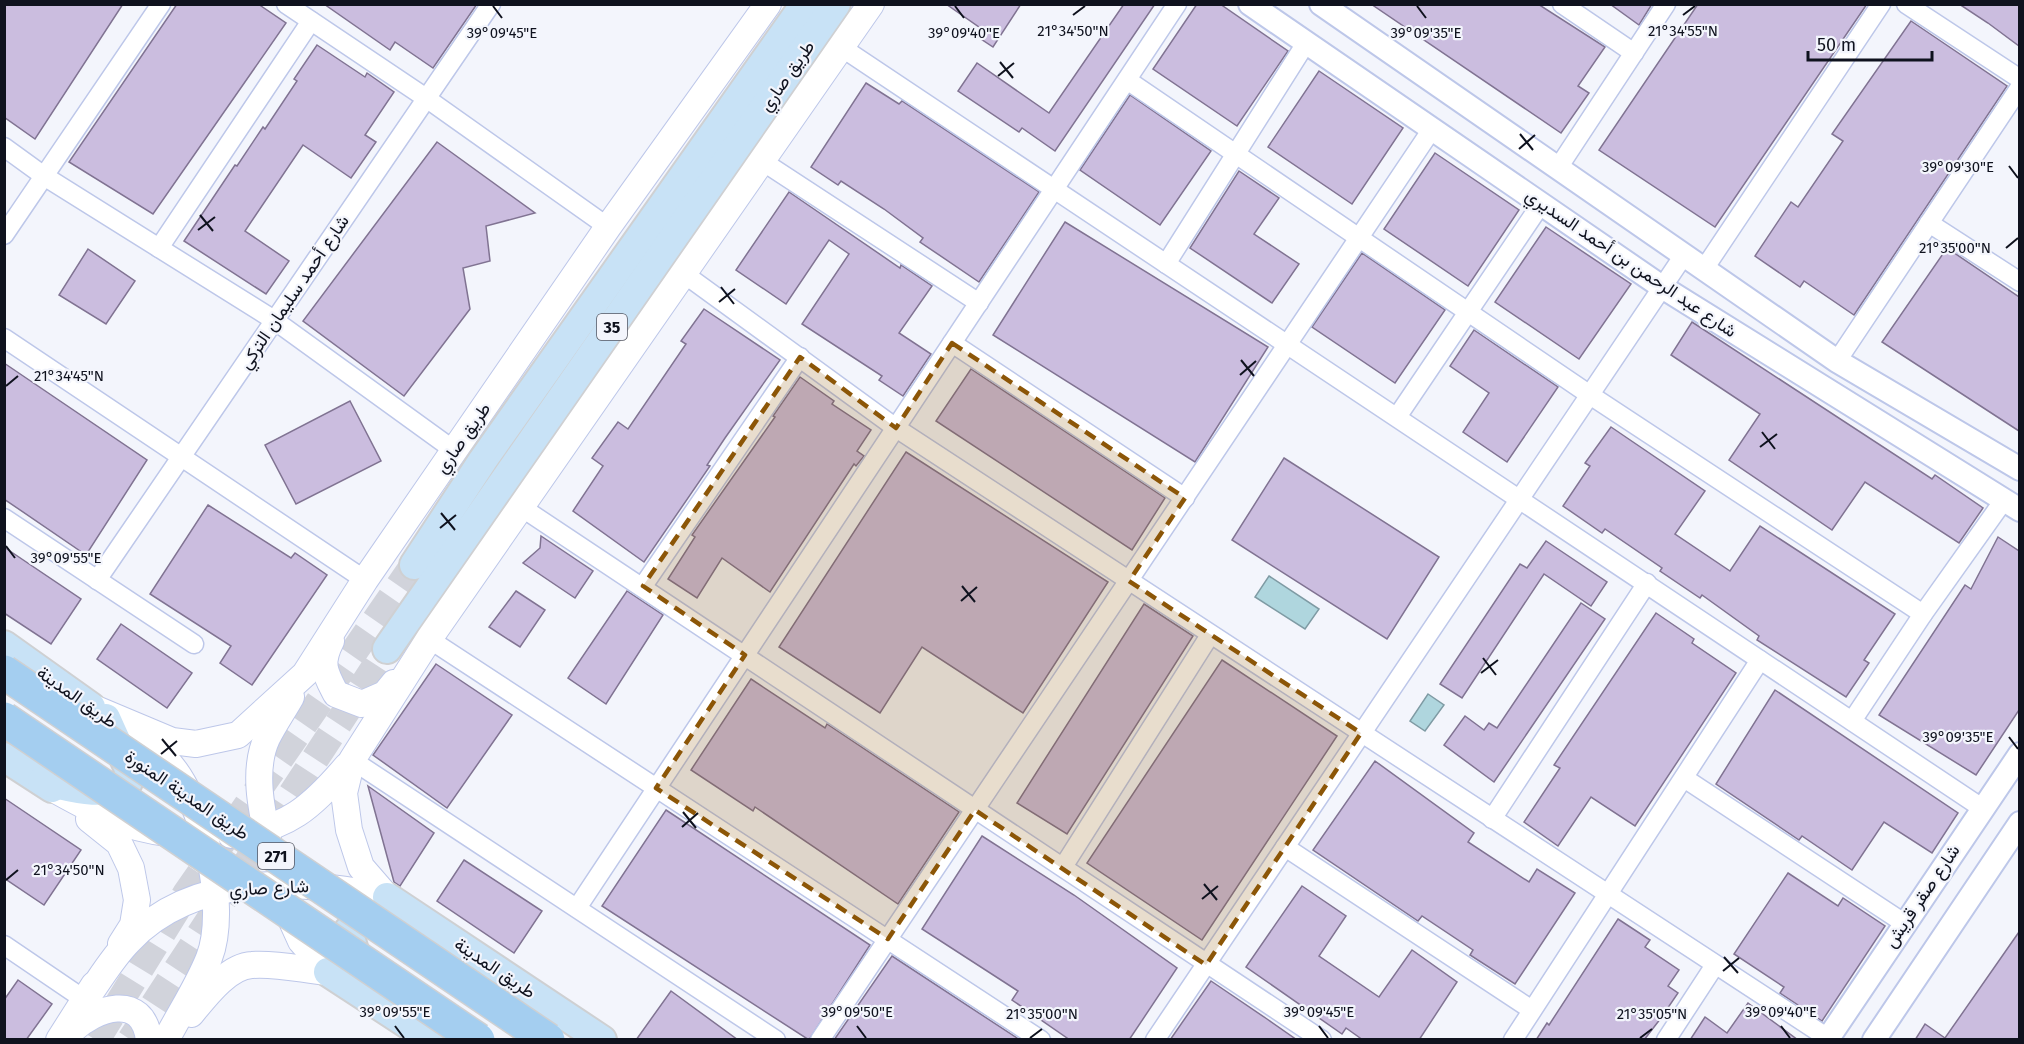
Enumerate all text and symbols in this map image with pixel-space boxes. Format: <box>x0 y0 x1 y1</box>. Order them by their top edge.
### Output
text: 21°34'50"N <box>1037 22 1109 40</box>
text: 21°34'55"N <box>1648 22 1718 40</box>
text: 39°09'45"E <box>467 24 537 42</box>
text: 39°09'40"E <box>928 24 1000 42</box>
text: 39°09'35"E <box>1391 24 1461 42</box>
scale bar <box>1808 24 1932 62</box>
text: 50 m <box>1817 34 1856 56</box>
street label: طريق صاري <box>755 36 823 118</box>
text: 39°09'30"E <box>1922 158 1994 176</box>
street label: شارع عبد الرحمن بن أحمد السديري <box>1519 184 1741 345</box>
street label: شارع أحمد سليمان التركي <box>234 211 357 375</box>
text: 21°35'00"N <box>1919 239 1991 257</box>
road number: 35 <box>597 314 627 340</box>
text: 21°34'45"N <box>34 367 104 385</box>
street label: طريق صاري <box>431 398 499 480</box>
text: 39°09'55"E <box>31 549 101 567</box>
street label: طريق المدينة <box>33 661 121 733</box>
text: 39°09'35"E <box>1923 728 1993 746</box>
street label: طريق المدينة المنورة <box>121 745 253 845</box>
street label: شارع صقر قريش <box>1879 840 1965 952</box>
road number: 271 <box>258 843 294 869</box>
text: 21°34'50"N <box>33 861 105 879</box>
street label: شارع صاري <box>229 875 310 905</box>
street label: طريق المدينة <box>450 933 540 1003</box>
text: 39°09'55"E <box>360 1003 430 1021</box>
text: 39°09'50"E <box>821 1003 893 1021</box>
text: 39°09'45"E <box>1284 1003 1354 1021</box>
text: 39°09'40"E <box>1745 1003 1817 1021</box>
text: 21°35'00"N <box>1006 1005 1078 1023</box>
text: 21°35'05"N <box>1617 1005 1687 1023</box>

